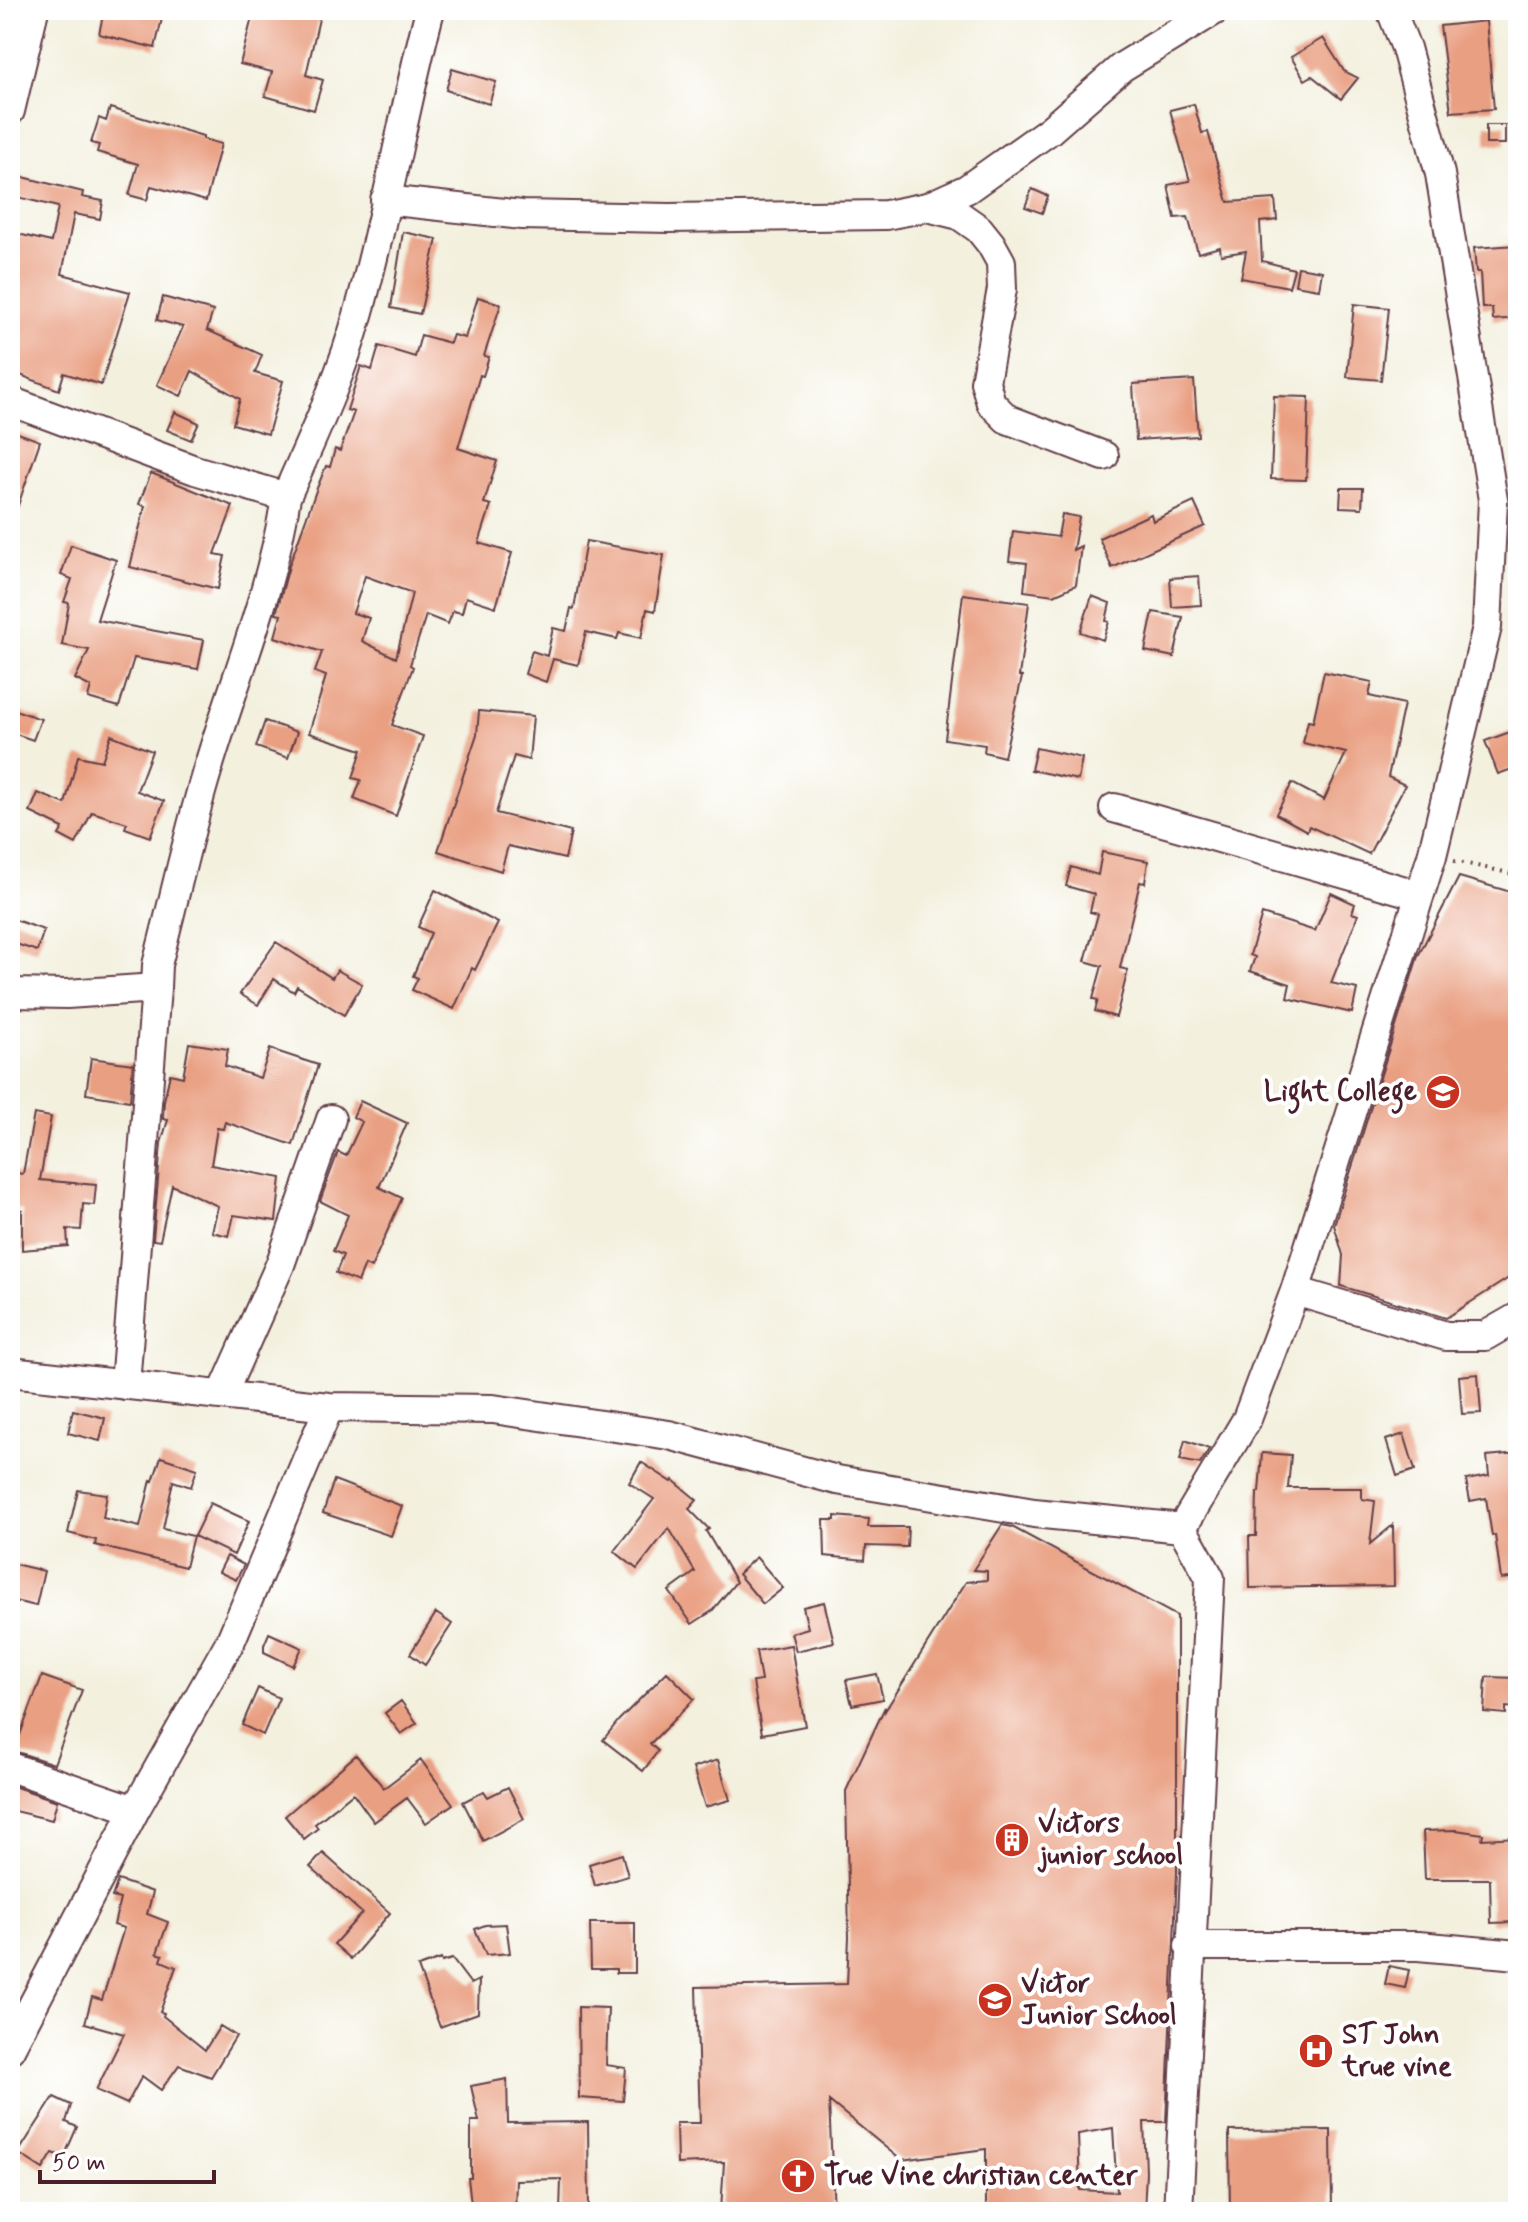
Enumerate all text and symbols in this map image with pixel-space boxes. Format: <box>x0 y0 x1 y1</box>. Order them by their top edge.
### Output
school or university icon: Light College <box>1424 1073 1462 1111</box>
place label: Light College <box>1264 1074 1417 1114</box>
place label: Victors junior school <box>1037 1806 1183 1875</box>
building icon: Victors junior school <box>993 1821 1031 1859</box>
place label: Victor Junior School <box>1021 1966 1177 2035</box>
school or university icon: Victor Junior School <box>976 1981 1014 2019</box>
place label: ST John true vine <box>1341 2017 1452 2086</box>
hospital icon: ST John true vine <box>1297 2032 1335 2070</box>
scale bar <box>40 2134 214 2184</box>
text: 50 m <box>52 2148 106 2179</box>
church icon: True Vine christian center <box>779 2157 817 2195</box>
place label: True Vine christian center <box>824 2158 1139 2195</box>

